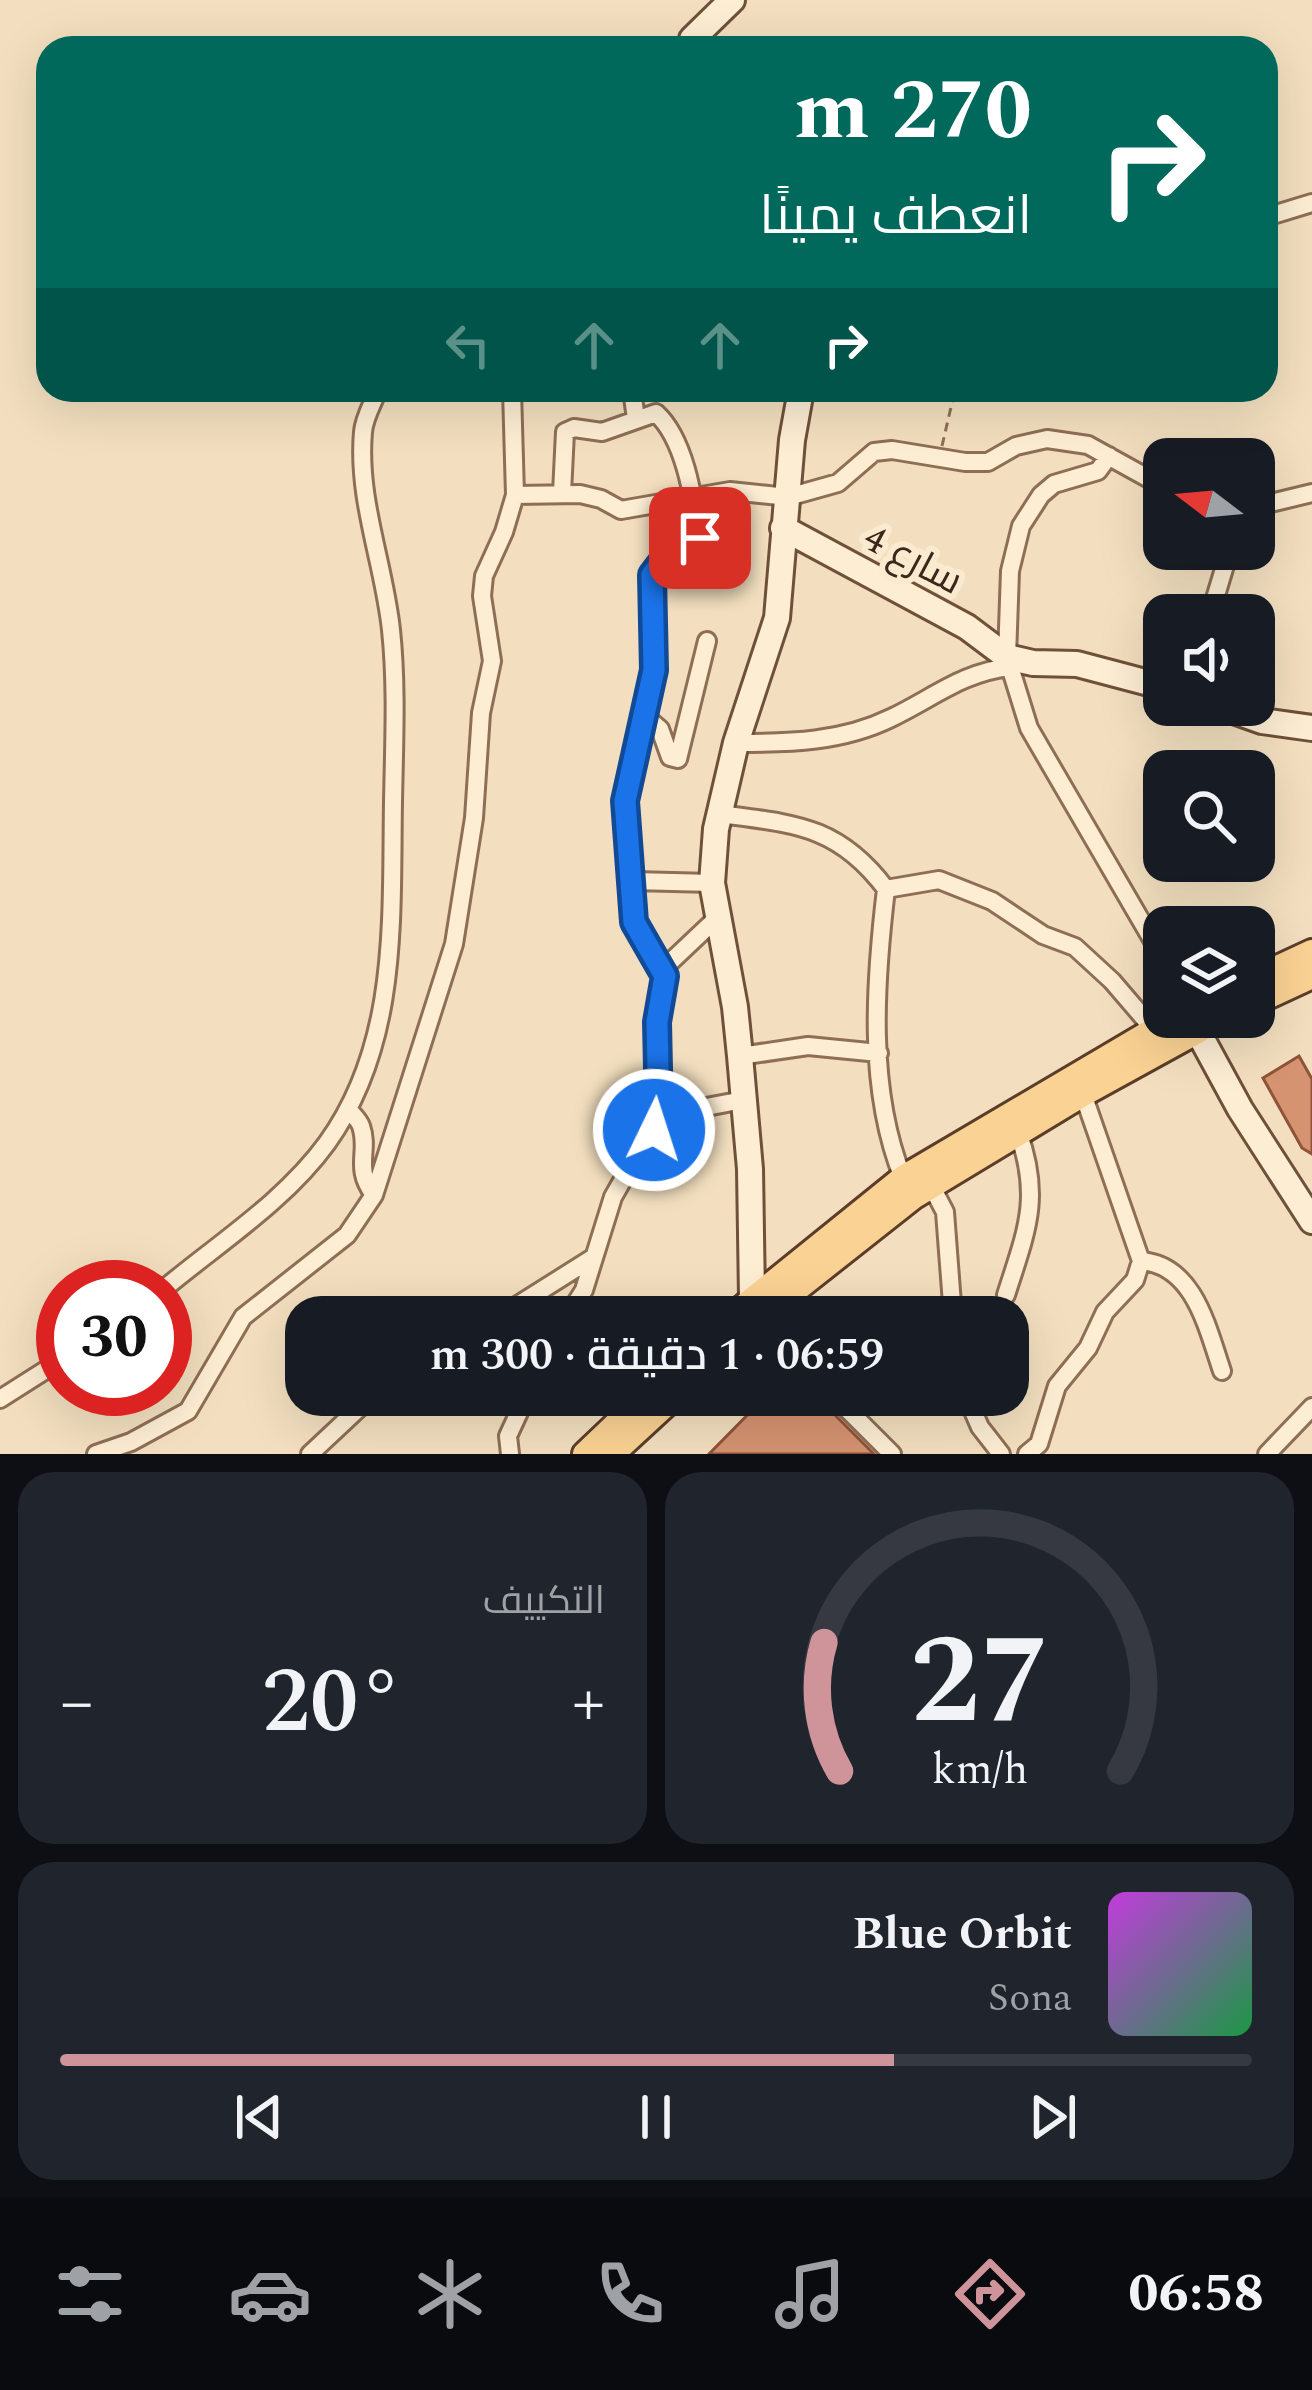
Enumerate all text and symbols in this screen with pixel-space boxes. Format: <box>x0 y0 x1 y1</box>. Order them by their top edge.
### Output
text: 270 m <box>794 48 1032 176</box>
icon: right <box>1074 84 1230 240</box>
text: انعطف يمينًا <box>759 176 1032 258</box>
icon: left <box>435 312 501 378</box>
icon: ahead <box>561 312 627 378</box>
icon: ahead <box>687 312 753 378</box>
icon: right <box>813 312 879 378</box>
north arrow <box>1143 438 1275 570</box>
map controls <box>1143 438 1275 1038</box>
pin <box>649 487 751 589</box>
icon: arrive <box>667 505 733 571</box>
street label: سارع 4 <box>853 510 973 611</box>
button: sound <box>1143 594 1275 726</box>
button: search <box>1143 750 1275 882</box>
button: layers <box>1143 906 1275 1038</box>
position arrow <box>591 1067 717 1193</box>
speed limit sign: 30 <box>36 1260 192 1416</box>
text: 06:59 · 1 دقيقة · 300 m <box>430 1321 884 1390</box>
text: التكييف <box>483 1572 605 1631</box>
text: 27 <box>909 1588 1050 1778</box>
text: 20° <box>262 1635 403 1772</box>
text: − <box>60 1653 93 1754</box>
text: + <box>572 1653 605 1754</box>
text: km/h <box>931 1738 1028 1803</box>
text: Blue Orbit <box>852 1900 1072 1969</box>
text: Sona <box>988 1969 1072 2028</box>
icon: previous <box>226 2084 292 2150</box>
icon: pause <box>623 2084 689 2150</box>
icon: next <box>1020 2084 1086 2150</box>
icon: filters <box>48 2252 132 2336</box>
icon: car <box>228 2252 312 2336</box>
icon: climate <box>408 2252 492 2336</box>
icon: phone <box>588 2252 672 2336</box>
icon: music <box>768 2252 852 2336</box>
icon: directions <box>948 2252 1032 2336</box>
text: 06:58 <box>1128 2253 1264 2335</box>

